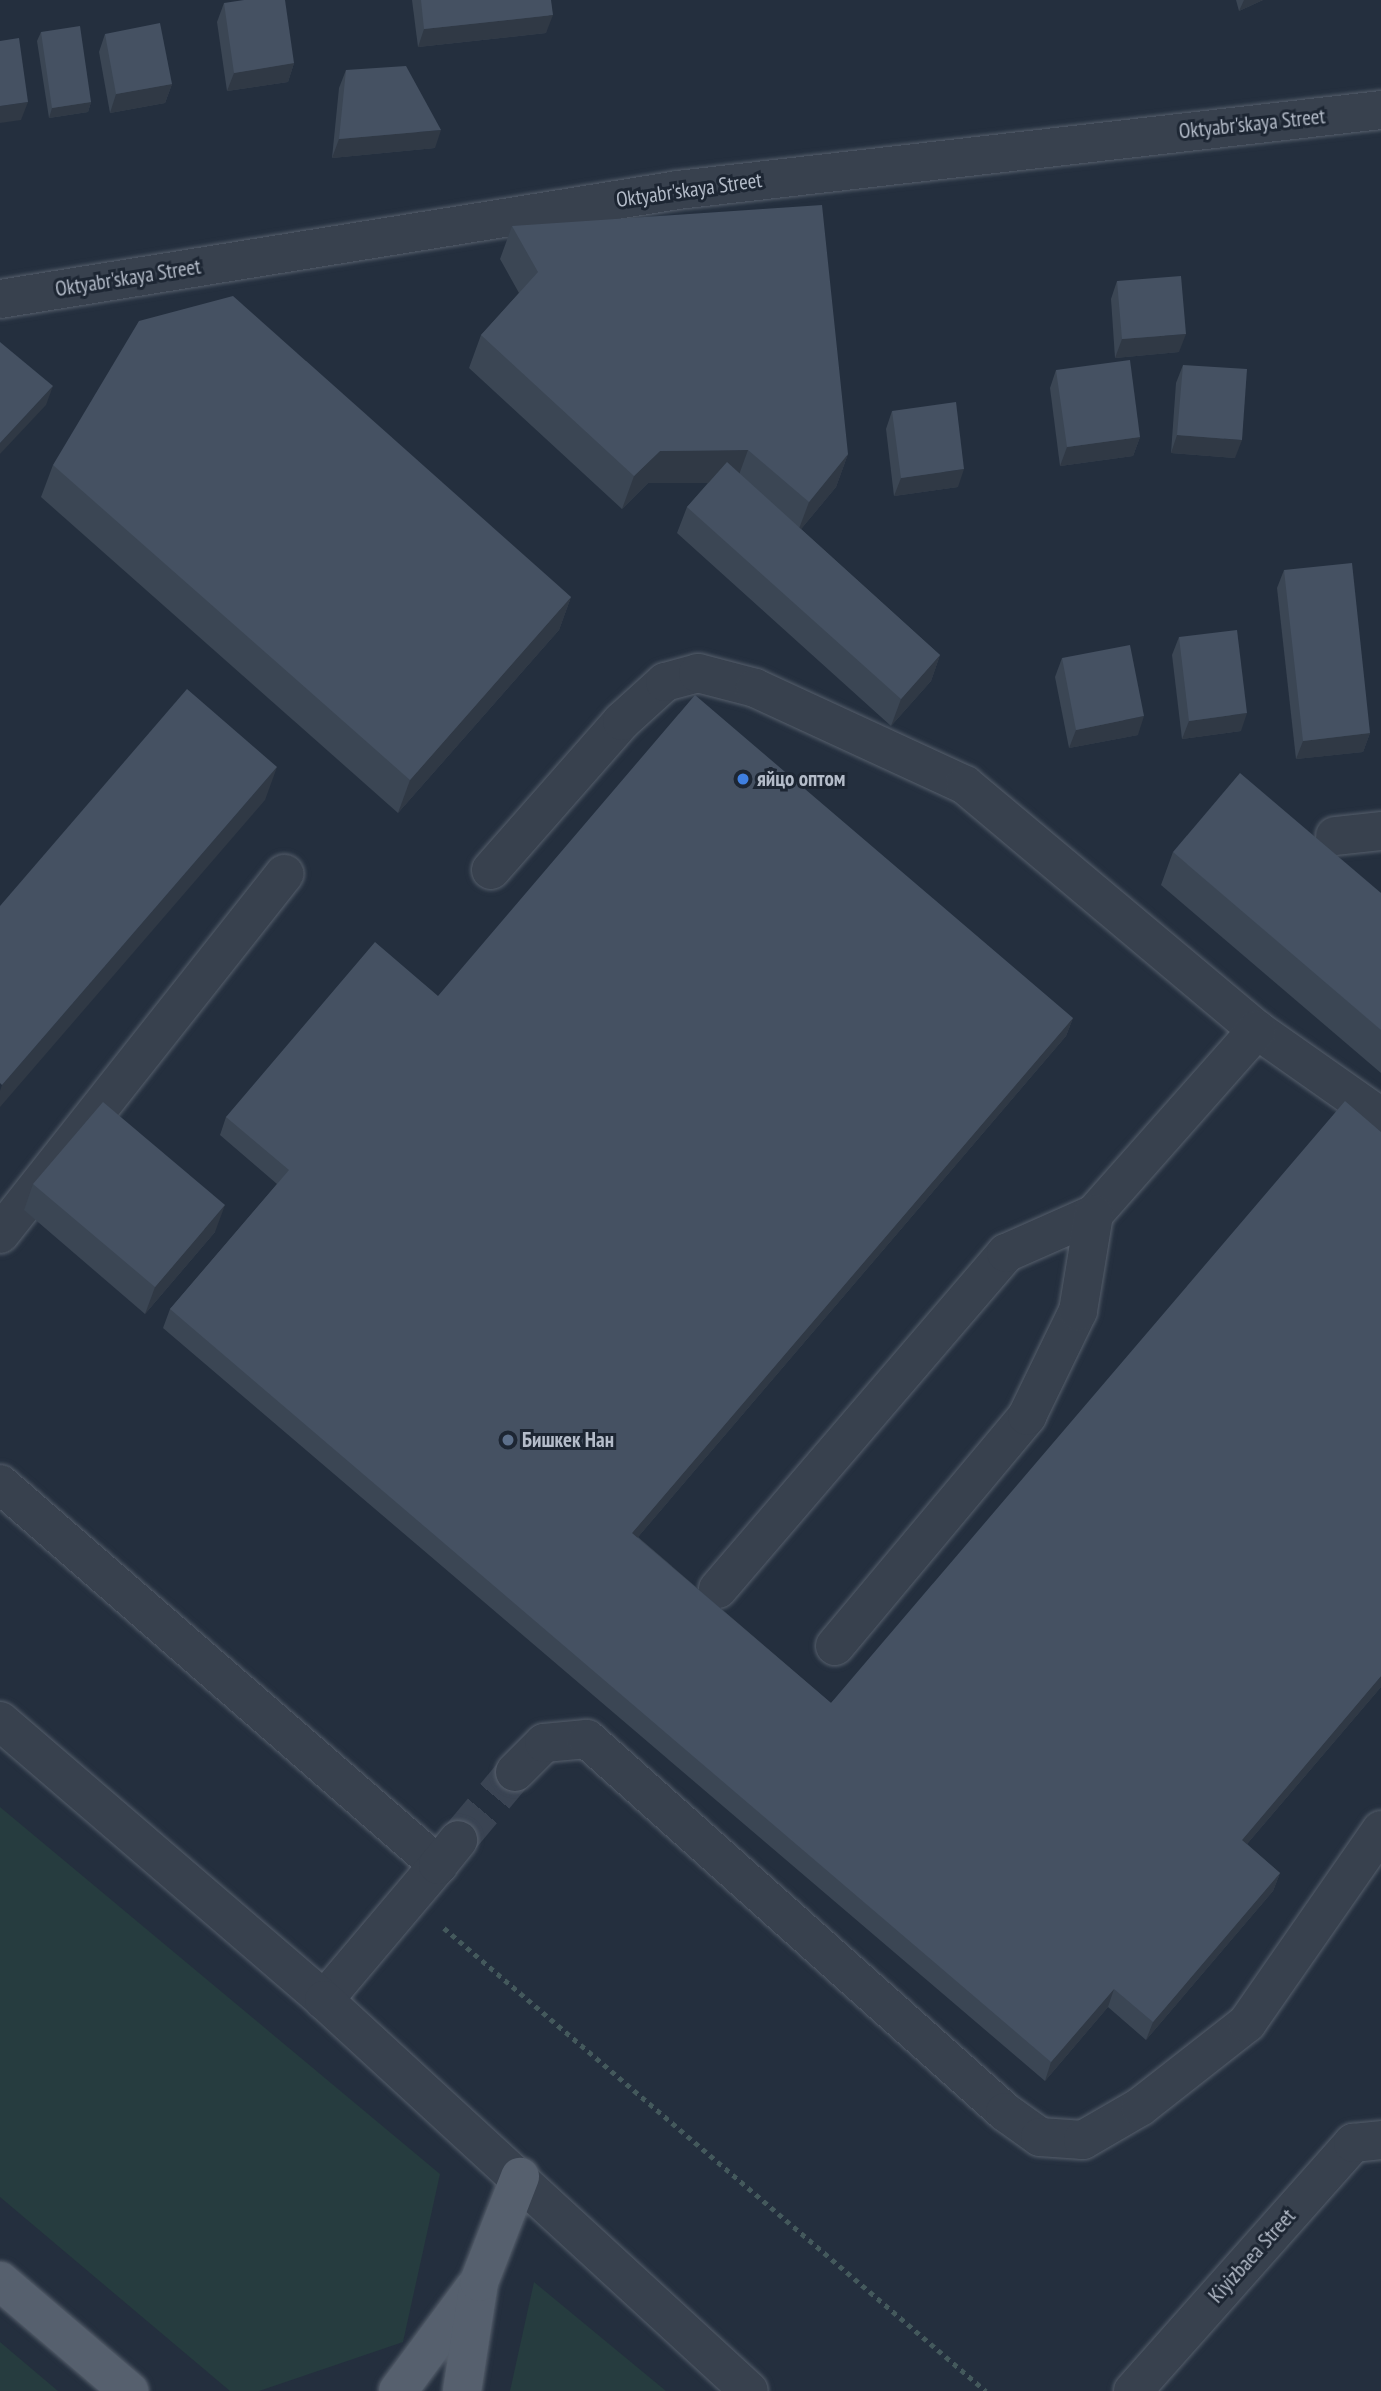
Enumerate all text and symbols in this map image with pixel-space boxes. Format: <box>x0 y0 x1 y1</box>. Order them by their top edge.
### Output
street label: Oktyabr'skaya Street <box>1178 104 1326 144</box>
street label: Oktyabr'skaya Street <box>614 167 764 213</box>
street label: Oktyabr'skaya Street <box>53 254 203 302</box>
place label: яйцо оптом <box>757 766 845 792</box>
marker: яйцо оптом <box>735 771 751 787</box>
place label: Бишкек Нан <box>522 1427 614 1453</box>
marker: Бишкек Нан <box>500 1432 516 1448</box>
street label: Kiyizbaea Street <box>1203 2204 1301 2308</box>

